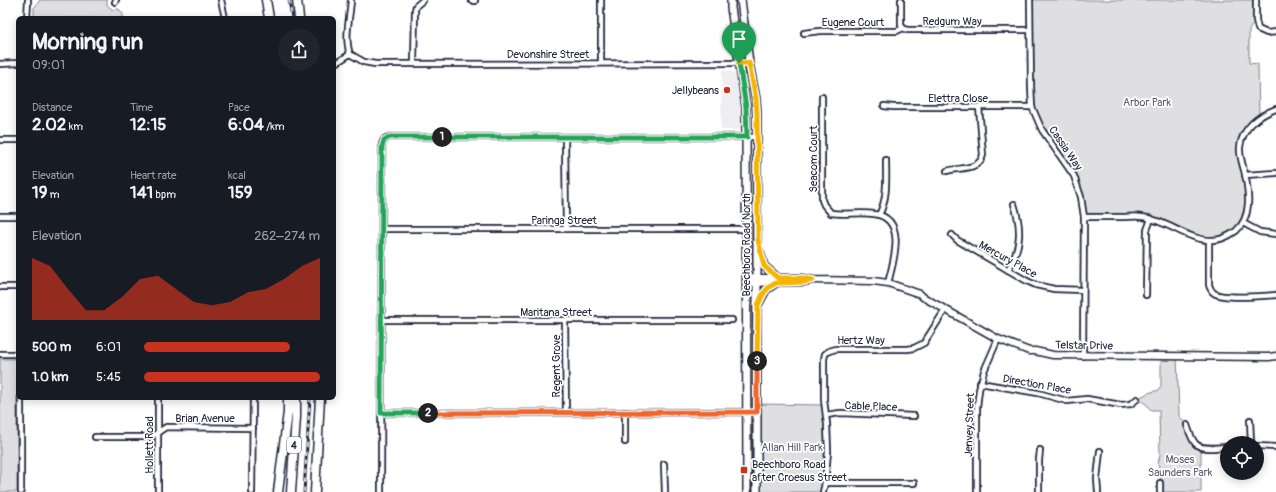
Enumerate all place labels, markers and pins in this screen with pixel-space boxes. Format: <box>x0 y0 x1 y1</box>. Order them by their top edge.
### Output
pin <box>722 22 756 63</box>
place label: Jellybeans <box>672 84 719 97</box>
marker: Jellybeans <box>722 85 732 95</box>
pin: 1 <box>432 127 452 147</box>
pin: 3 <box>747 351 767 371</box>
pin: 2 <box>418 403 438 423</box>
place label: Beechboro Road after Croesus Street <box>752 458 848 484</box>
marker: Beechboro Road after Croesus Street <box>739 465 749 475</box>

